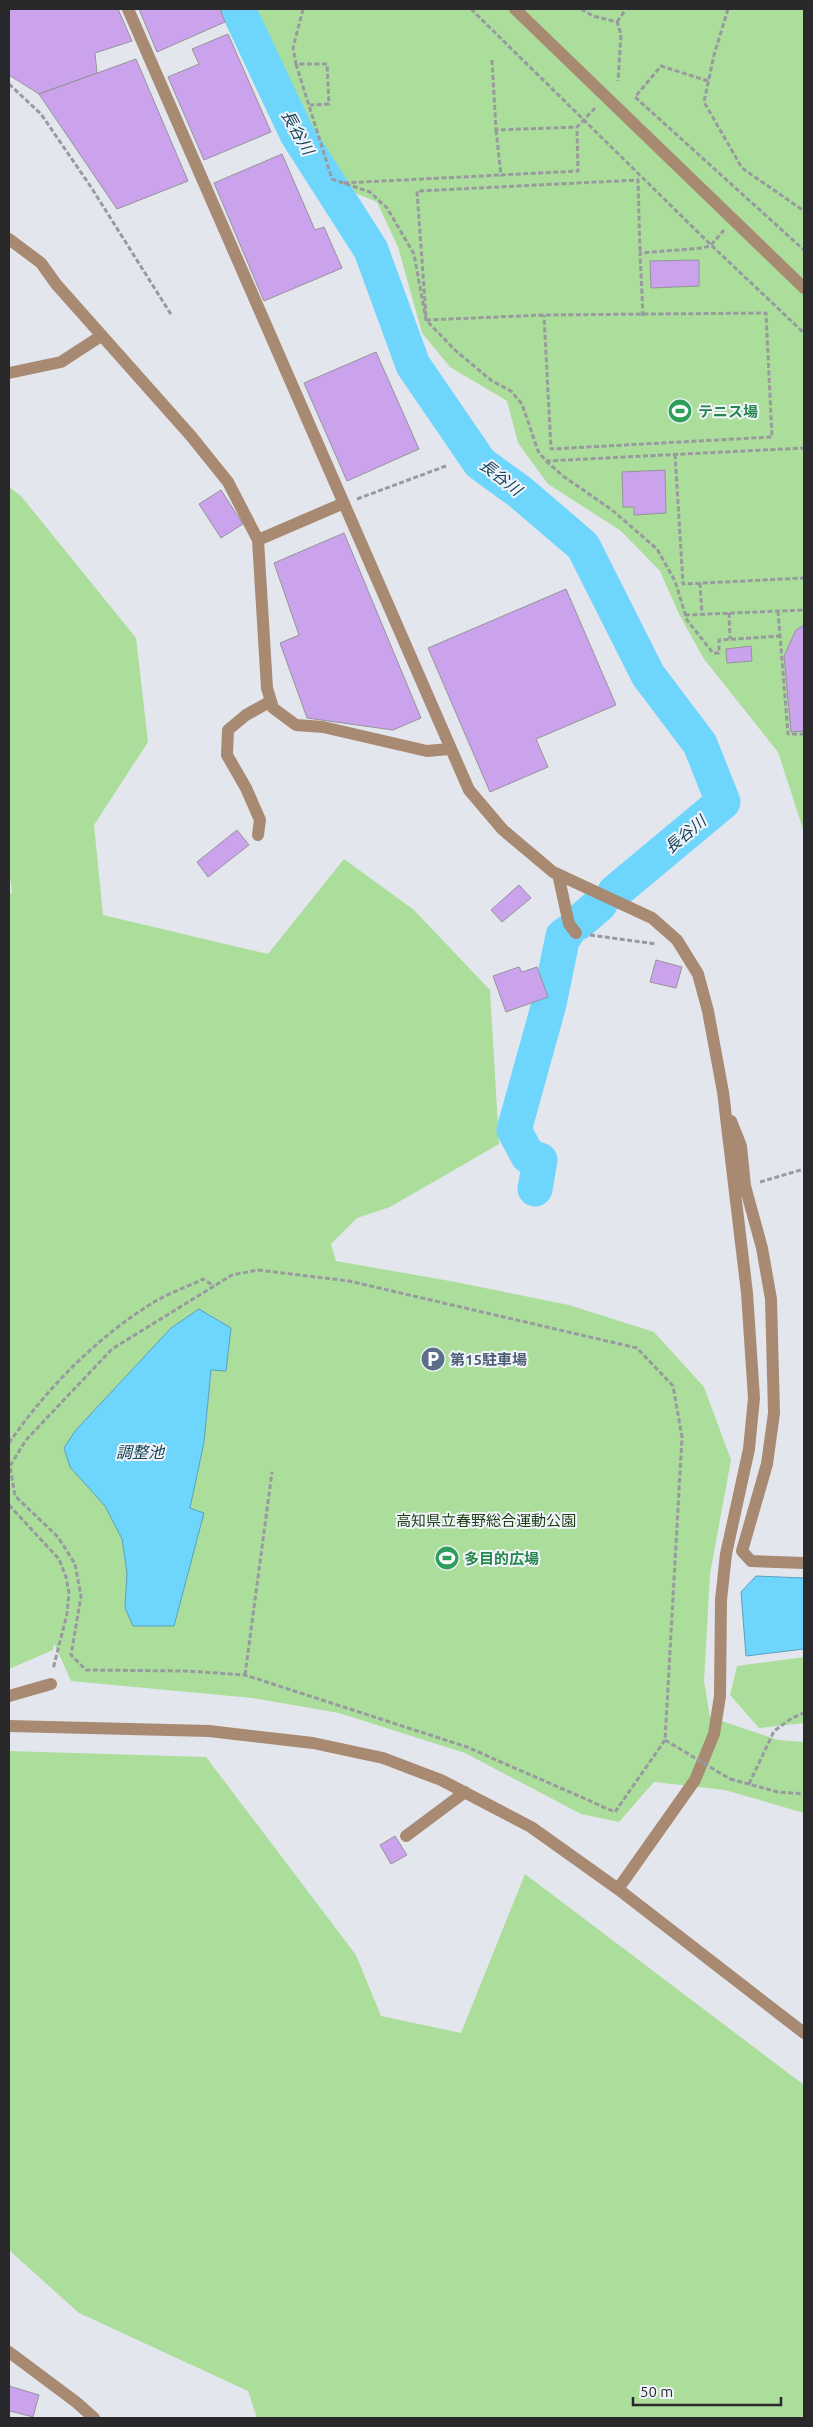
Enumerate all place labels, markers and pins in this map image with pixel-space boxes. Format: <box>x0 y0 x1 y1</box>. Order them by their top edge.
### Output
sports icon: テニス場 <box>667 398 693 424</box>
place label: テニス場 <box>698 403 758 420</box>
parking icon: 第15駐車場 <box>420 1346 446 1372</box>
place label: 第15駐車場 <box>450 1351 527 1368</box>
sports icon: 多目的広場 <box>434 1545 460 1571</box>
place label: 多目的広場 <box>464 1550 539 1567</box>

